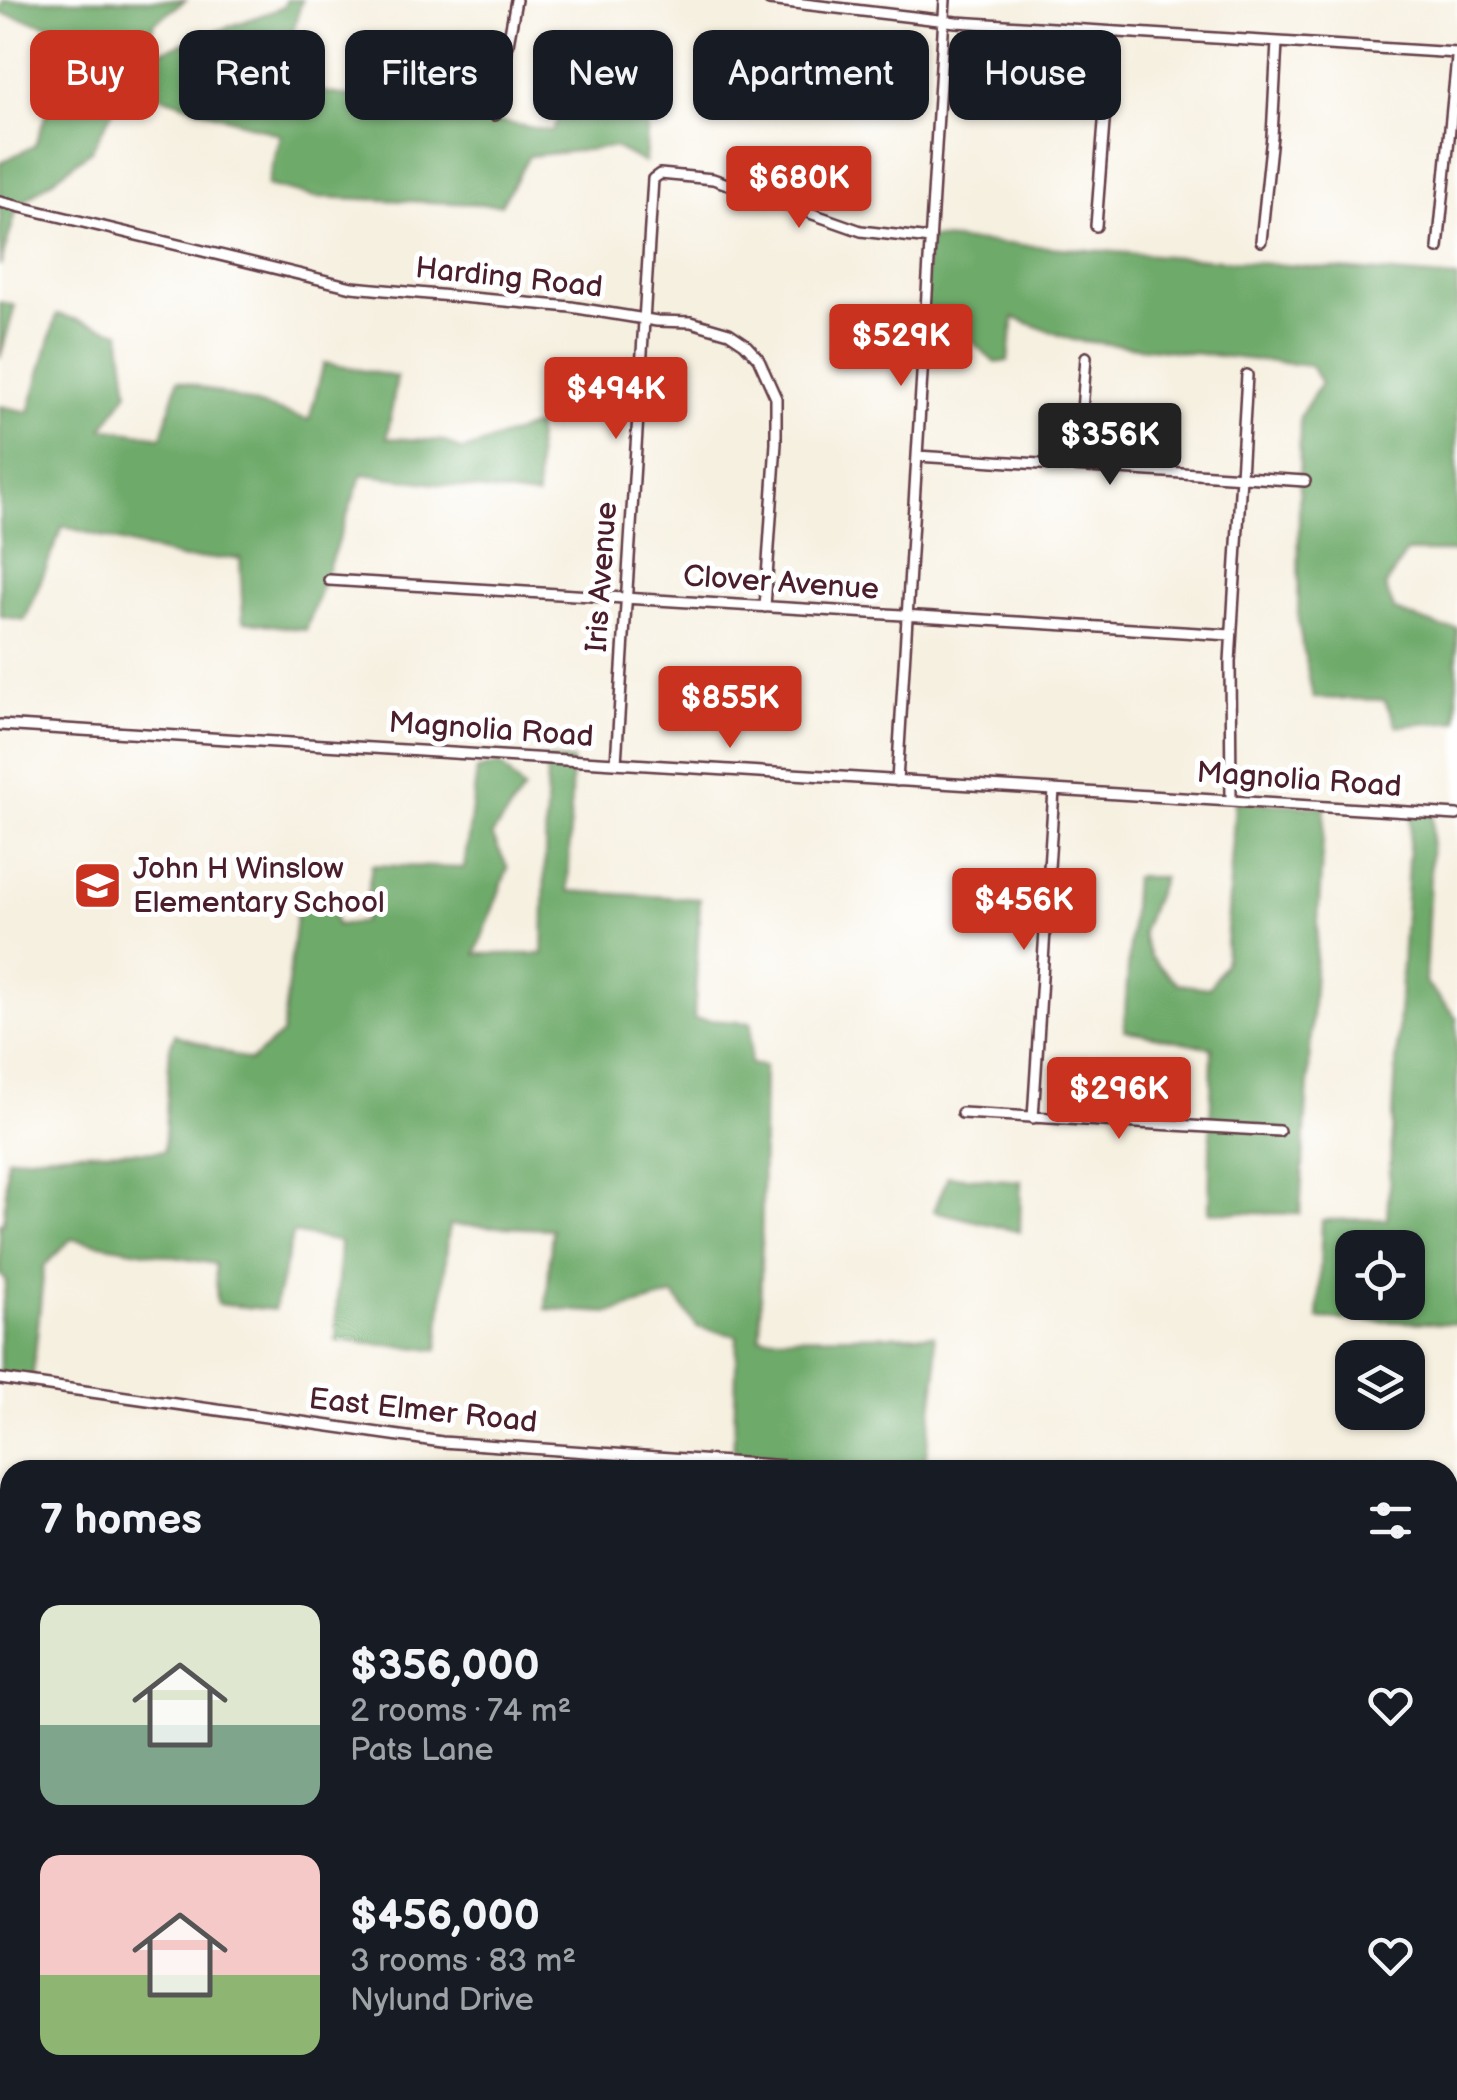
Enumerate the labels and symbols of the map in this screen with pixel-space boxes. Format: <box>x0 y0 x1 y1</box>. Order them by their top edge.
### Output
pin: $680K <box>729 146 869 231</box>
street label: Harding Road <box>414 250 604 306</box>
pin: $529K <box>831 304 971 389</box>
pin: $494K <box>546 357 686 442</box>
pin: $356K <box>1040 403 1180 488</box>
street label: Iris Avenue <box>579 501 625 653</box>
street label: Clover Avenue <box>682 558 880 608</box>
pin: $855K <box>660 666 800 751</box>
street label: Magnolia Road <box>387 705 595 755</box>
street label: Magnolia Road <box>1195 755 1403 805</box>
place label: John H Winslow Elementary School <box>133 851 385 921</box>
school or university icon: John H Winslow Elementary School <box>72 860 124 912</box>
pin: $456K <box>954 868 1094 953</box>
pin: $296K <box>1049 1057 1189 1142</box>
street label: East Elmer Road <box>307 1381 539 1441</box>

